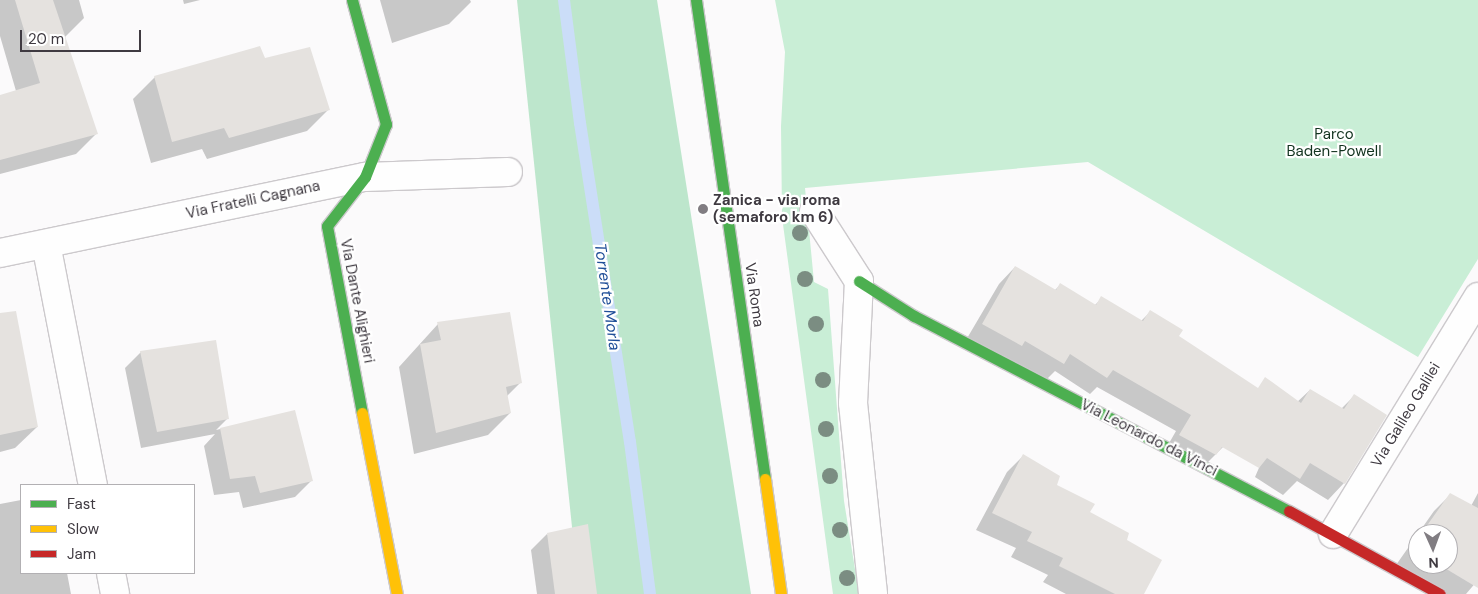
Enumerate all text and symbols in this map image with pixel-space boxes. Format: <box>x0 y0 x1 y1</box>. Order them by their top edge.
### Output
scale bar <box>22 20 144 52</box>
text: 20 m <box>28 29 64 49</box>
park label: Parco Baden-Powell <box>1286 125 1382 160</box>
street label: Via Fratelli Cagnana <box>184 177 322 223</box>
place label: Zanica - via roma (semaforo km 6) <box>713 191 840 226</box>
marker: Zanica - via roma (semaforo km 6) <box>697 203 709 215</box>
street label: Via Dante Alighieri <box>336 237 378 365</box>
water label: Torrente Morla <box>590 242 624 352</box>
street label: Via Roma <box>741 262 767 328</box>
street label: Via Galileo Galilei <box>1368 359 1444 471</box>
street label: Via Leonardo da Vinci <box>1078 396 1220 480</box>
legend <box>20 484 195 574</box>
text: Fast <box>67 494 96 514</box>
text: Slow <box>67 519 99 539</box>
north arrow <box>1408 524 1458 574</box>
text: Jam <box>67 544 96 564</box>
text: N <box>1428 554 1439 572</box>

